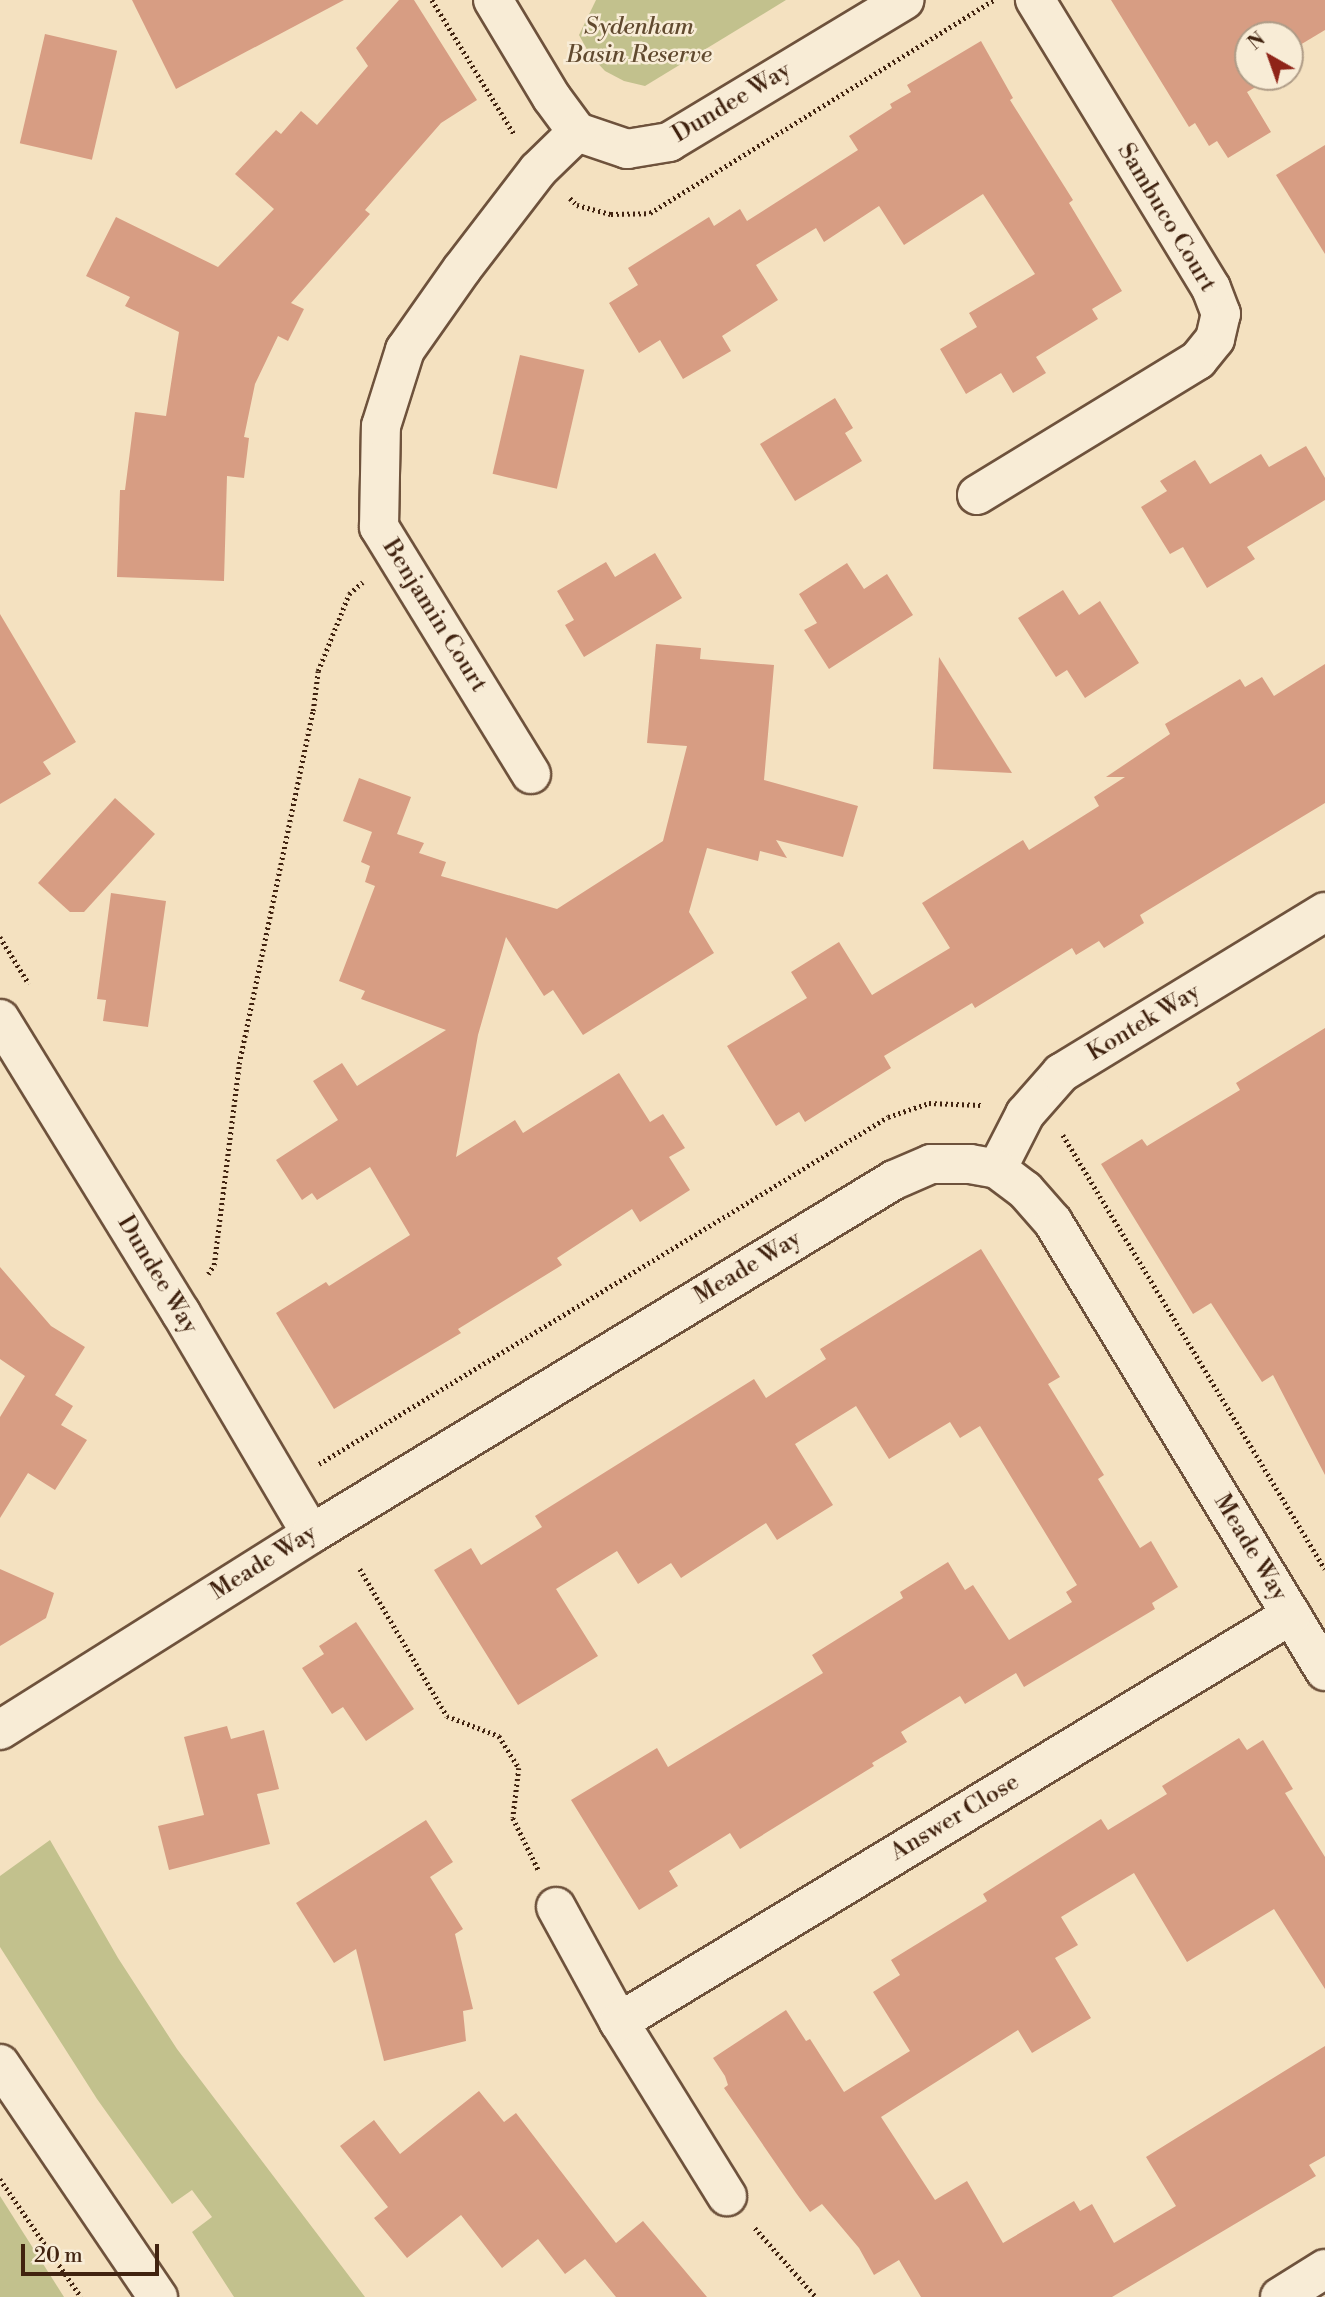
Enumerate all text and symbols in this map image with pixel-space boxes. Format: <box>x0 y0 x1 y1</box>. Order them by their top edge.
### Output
park label: Sydenham Basin Reserve <box>566 14 712 70</box>
north arrow <box>1234 21 1304 91</box>
text: N <box>1243 27 1270 55</box>
street label: Dundee Way <box>667 56 797 150</box>
street label: Sambuco Court <box>1110 139 1222 297</box>
street label: Benjamin Court <box>375 534 493 698</box>
street label: Kontek Way <box>1082 978 1206 1068</box>
street label: Dundee Way <box>110 1210 204 1340</box>
street label: Meade Way <box>689 1225 807 1311</box>
street label: Meade Way <box>1207 1489 1293 1607</box>
street label: Meade Way <box>205 1519 323 1607</box>
street label: Answer Close <box>885 1768 1025 1868</box>
scale bar <box>24 2230 163 2274</box>
text: 20 m <box>34 2243 83 2269</box>

